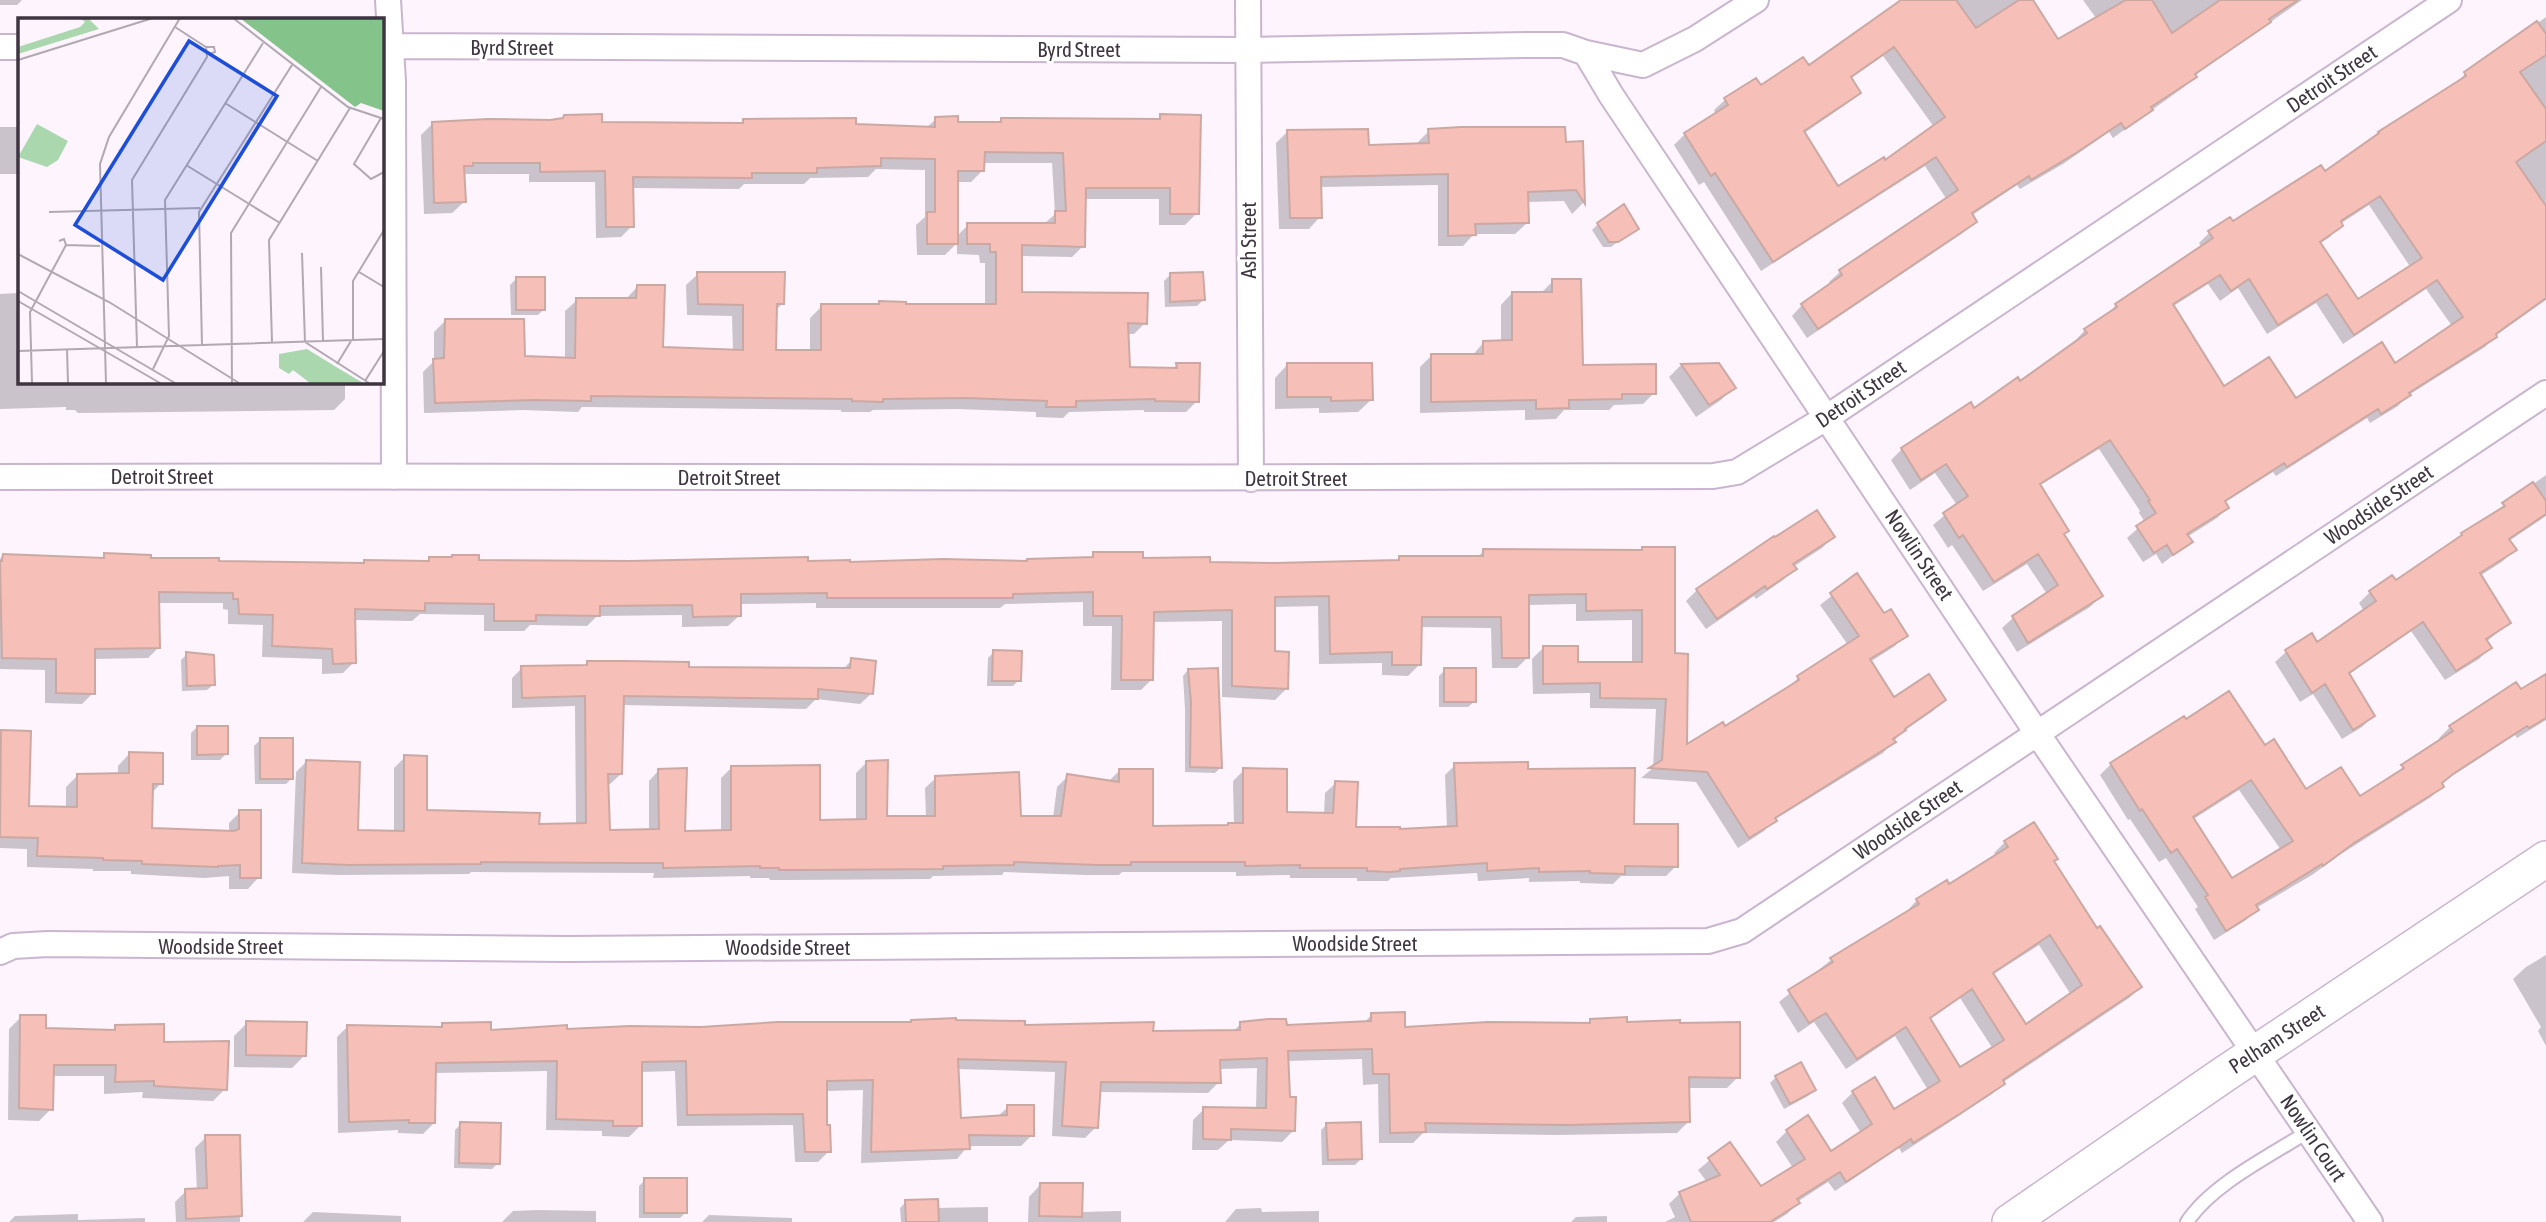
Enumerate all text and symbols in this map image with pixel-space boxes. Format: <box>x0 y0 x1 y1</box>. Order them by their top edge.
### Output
inset map <box>18 18 383 383</box>
street label: Byrd Street <box>470 35 554 59</box>
street label: Byrd Street <box>1037 37 1121 61</box>
street label: Detroit Street <box>2282 39 2381 117</box>
street label: Ash Street <box>1236 202 1260 278</box>
street label: Detroit Street <box>1811 354 1910 432</box>
street label: Woodside Street <box>2320 459 2437 549</box>
street label: Detroit Street <box>110 464 214 488</box>
street label: Detroit Street <box>677 465 781 489</box>
street label: Detroit Street <box>1244 466 1348 490</box>
street label: Nowlin Street <box>1881 505 1959 604</box>
street label: Woodside Street <box>1849 774 1966 864</box>
street label: Woodside Street <box>1293 931 1417 955</box>
street label: Woodside Street <box>159 934 283 958</box>
street label: Woodside Street <box>726 935 850 959</box>
street label: Pelham Street <box>2224 998 2329 1078</box>
street label: Nowlin Court <box>2276 1089 2352 1185</box>

